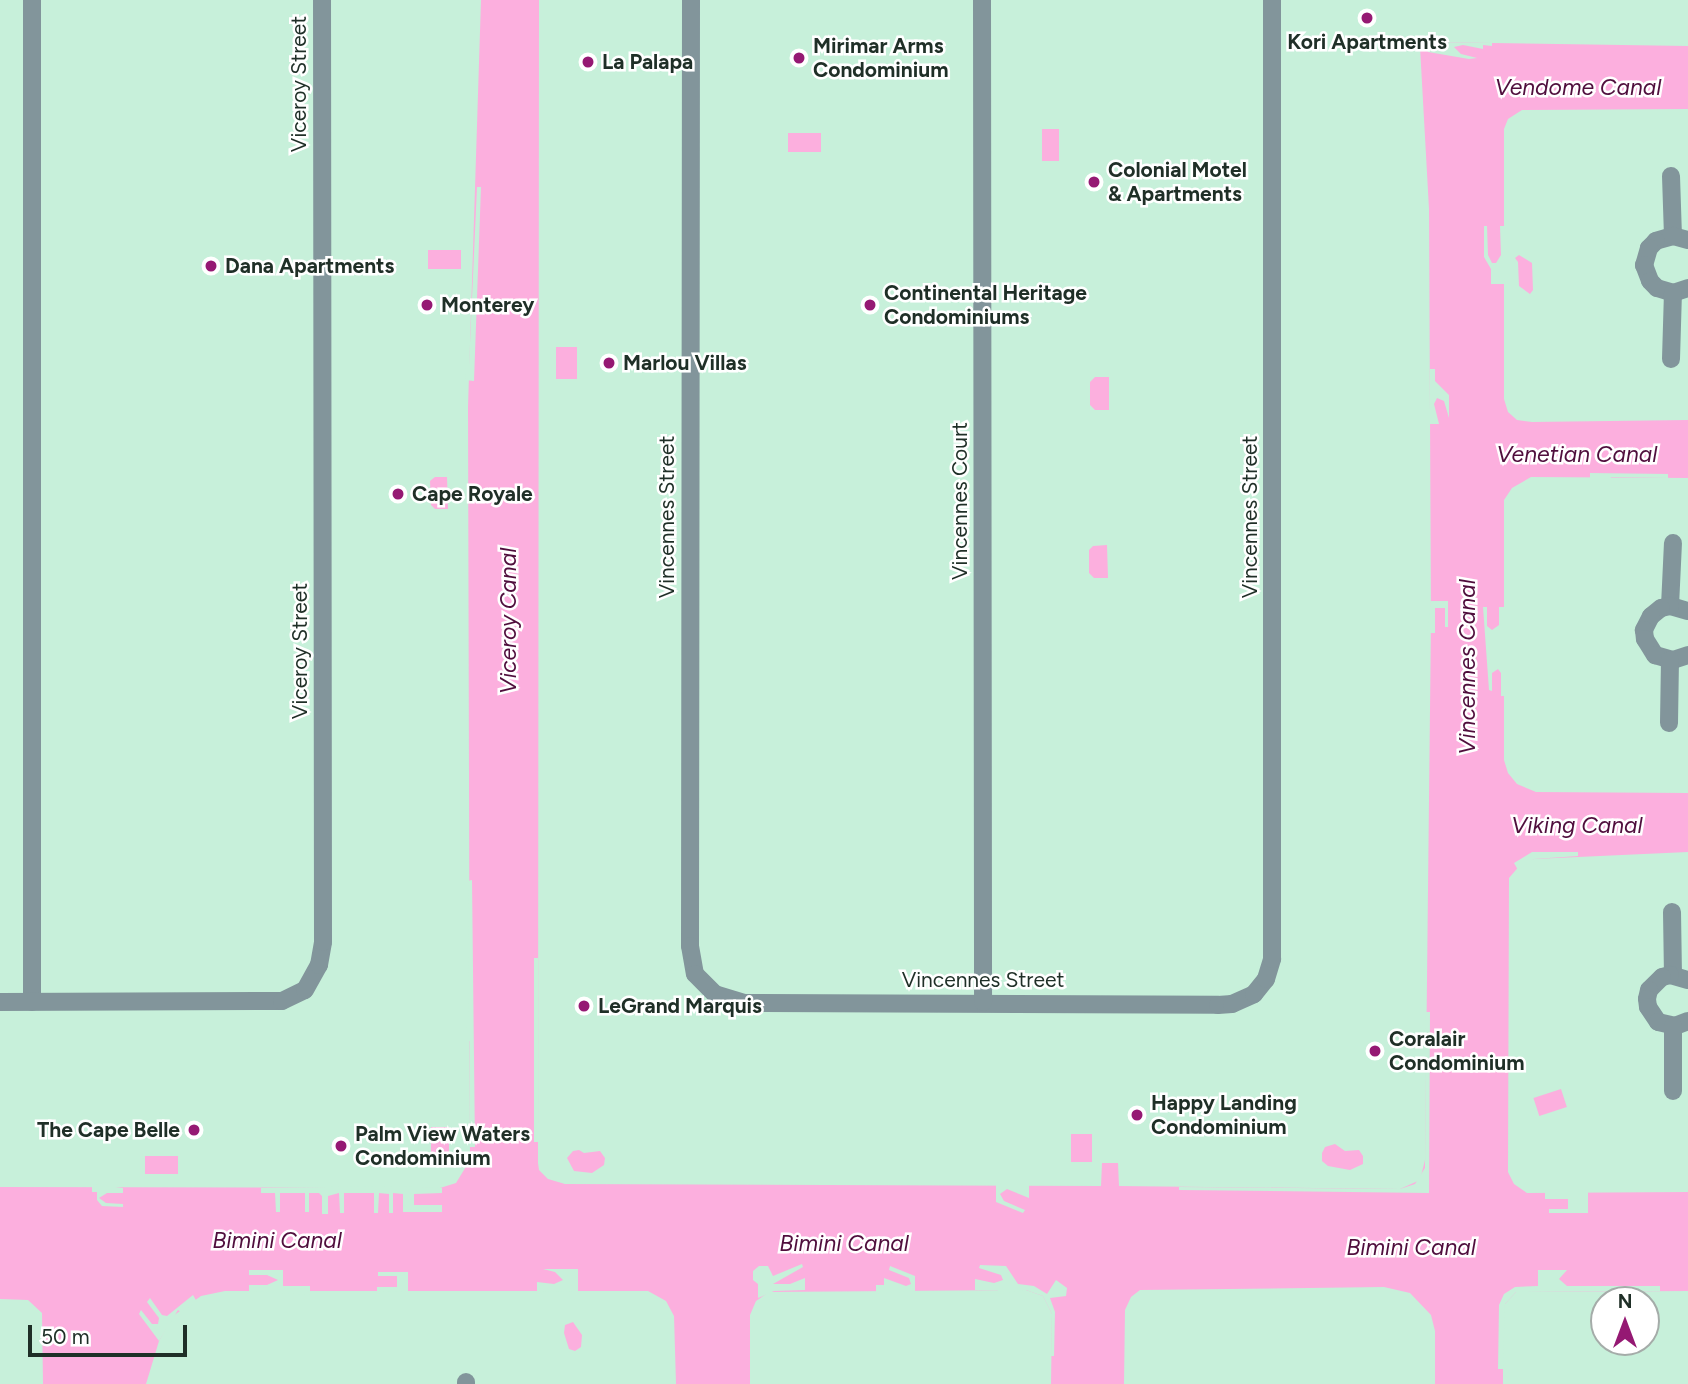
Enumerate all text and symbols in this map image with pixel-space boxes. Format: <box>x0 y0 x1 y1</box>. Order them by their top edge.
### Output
marker: Kori Apartments <box>1359 10 1375 26</box>
street label: Viceroy Street <box>286 16 312 152</box>
place label: Kori Apartments <box>1287 29 1447 55</box>
place label: Mirimar Arms Condominium <box>813 33 949 83</box>
place label: La Palapa <box>602 49 693 75</box>
marker: Mirimar Arms Condominium <box>791 50 807 66</box>
marker: La Palapa <box>580 54 596 70</box>
water label: Vendome Canal <box>1495 73 1661 101</box>
place label: Colonial Motel & Apartments <box>1108 157 1247 207</box>
marker: Colonial Motel & Apartments <box>1086 174 1102 190</box>
place label: Dana Apartments <box>225 253 394 279</box>
marker: Dana Apartments <box>203 258 219 274</box>
place label: Continental Heritage Condominiums <box>884 280 1087 330</box>
place label: Monterey <box>441 292 534 318</box>
marker: Monterey <box>419 297 435 313</box>
marker: Continental Heritage Condominiums <box>862 297 878 313</box>
place label: Marlou Villas <box>623 350 746 376</box>
marker: Marlou Villas <box>601 355 617 371</box>
street label: Vincennes Court <box>947 422 973 580</box>
street label: Vincennes Street <box>654 436 680 598</box>
street label: Vincennes Street <box>1237 436 1263 598</box>
water label: Venetian Canal <box>1497 440 1657 468</box>
place label: Cape Royale <box>412 481 533 507</box>
marker: Cape Royale <box>390 486 406 502</box>
water label: Viceroy Canal <box>494 548 522 694</box>
water label: Vincennes Canal <box>1453 579 1481 755</box>
street label: Viceroy Street <box>287 583 313 719</box>
water label: Viking Canal <box>1511 811 1643 839</box>
street label: Vincennes Street <box>902 967 1064 993</box>
place label: LeGrand Marquis <box>598 993 762 1019</box>
marker: LeGrand Marquis <box>576 998 592 1014</box>
place label: Coralair Condominium <box>1389 1026 1525 1076</box>
marker: Coralair Condominium <box>1367 1043 1383 1059</box>
place label: Happy Landing Condominium <box>1151 1090 1297 1140</box>
marker: Happy Landing Condominium <box>1129 1107 1145 1123</box>
place label: The Cape Belle <box>37 1117 180 1143</box>
place label: Palm View Waters Condominium <box>355 1121 530 1171</box>
marker: The Cape Belle <box>186 1122 202 1138</box>
marker: Palm View Waters Condominium <box>333 1138 349 1154</box>
water label: Bimini Canal <box>212 1226 342 1254</box>
water label: Bimini Canal <box>779 1229 909 1257</box>
water label: Bimini Canal <box>1346 1233 1476 1261</box>
north arrow <box>1590 1286 1660 1356</box>
text: N <box>1618 1290 1632 1313</box>
scale bar <box>32 1310 191 1354</box>
text: 50 m <box>41 1324 90 1349</box>

